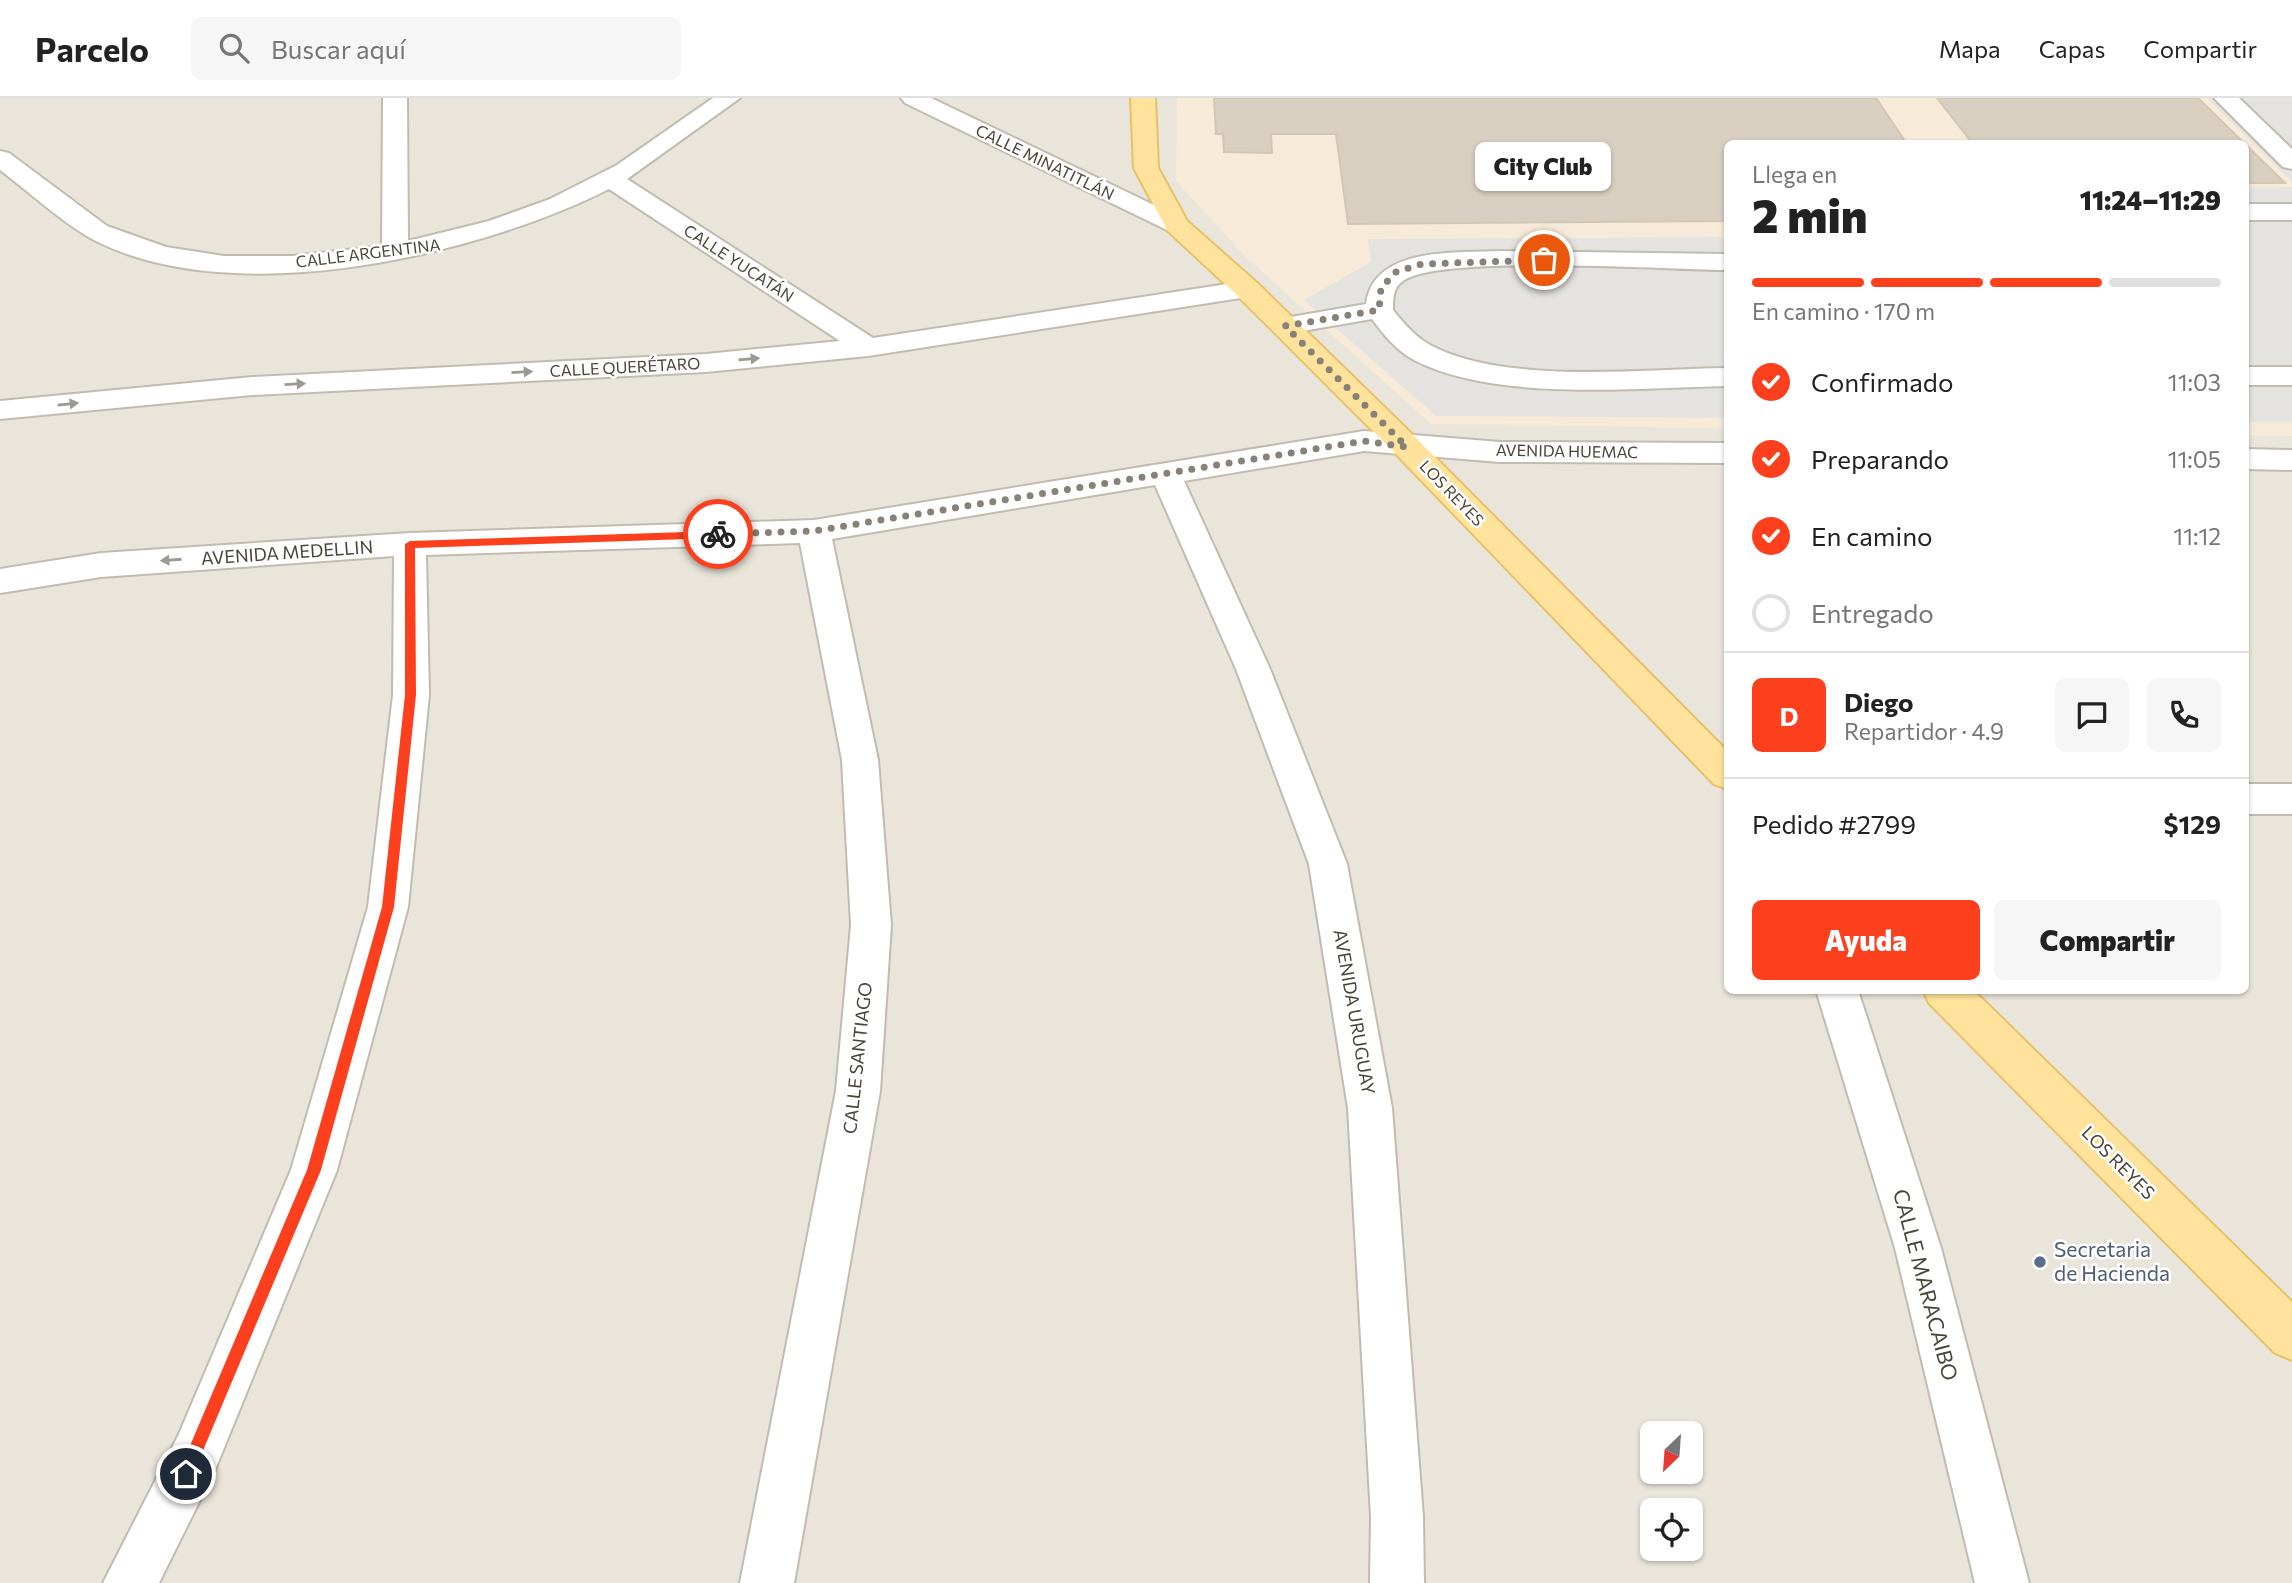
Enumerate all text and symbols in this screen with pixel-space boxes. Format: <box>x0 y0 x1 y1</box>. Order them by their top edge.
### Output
search box <box>191 17 681 80</box>
text: Parcelo <box>35 28 149 69</box>
icon: search <box>215 29 253 67</box>
text: Buscar aquí <box>271 33 406 64</box>
text: Mapa <box>1939 34 2001 63</box>
text: Capas <box>2039 34 2105 63</box>
text: Compartir <box>2143 34 2257 63</box>
street label: CALLE MINATITLÁN <box>973 120 1118 203</box>
callout: City Club <box>1476 141 1612 190</box>
text: City Club <box>1494 152 1592 180</box>
text: Llega en <box>1752 160 1837 188</box>
text: 11:24–11:29 <box>2080 184 2221 215</box>
text: 2 min <box>1752 186 1868 242</box>
street label: CALLE YUCATÁN <box>681 220 798 305</box>
pin <box>1514 230 1574 290</box>
street label: CALLE ARGENTINA <box>295 234 441 271</box>
icon: bag <box>1525 241 1563 279</box>
text: En camino · 170 m <box>1752 297 1935 325</box>
street label: CALLE QUERÉTARO <box>549 353 701 380</box>
one-way arrow <box>738 353 760 364</box>
icon: check <box>1752 363 1790 401</box>
text: Confirmado <box>1811 366 1953 397</box>
one-way arrow <box>511 367 533 378</box>
text: 11:03 <box>2168 368 2221 396</box>
one-way arrow <box>284 378 306 389</box>
one-way arrow <box>57 398 79 409</box>
street label: AVENIDA HUEMAC <box>1496 440 1638 461</box>
icon: check <box>1752 440 1790 478</box>
text: Preparando <box>1811 443 1949 474</box>
text: 11:05 <box>2168 445 2221 473</box>
street label: LOS REYES <box>1416 456 1488 529</box>
courier <box>683 499 753 569</box>
icon: bike <box>699 515 737 553</box>
icon: check <box>1752 517 1790 555</box>
text: En camino <box>1811 520 1933 551</box>
text: 11:12 <box>2173 522 2221 550</box>
street label: AVENIDA MEDELLIN <box>200 535 374 569</box>
one-way arrow <box>160 555 182 566</box>
text: Entregado <box>1811 597 1934 628</box>
button: chat <box>2055 678 2129 752</box>
button: phone <box>2147 678 2221 752</box>
text: Diego <box>1844 686 1914 717</box>
text: D <box>1779 700 1799 731</box>
text: Repartidor · 4.9 <box>1844 717 2004 745</box>
text: Pedido #2799 <box>1752 808 1916 839</box>
text: $129 <box>2164 808 2221 839</box>
button: Ayuda <box>1752 900 1980 980</box>
button: Compartir <box>1994 900 2221 980</box>
street label: AVENIDA URUGUAY <box>1330 927 1380 1097</box>
street label: CALLE SANTIAGO <box>838 981 876 1135</box>
street label: LOS REYES <box>2078 1121 2160 1203</box>
street label: CALLE MARACAIBO <box>1889 1186 1964 1383</box>
place label: Secretaria de Hacienda <box>2054 1236 2170 1285</box>
marker: Secretaria de Hacienda <box>2032 1254 2048 1270</box>
north arrow <box>1640 1421 1703 1484</box>
map controls <box>1640 1421 1703 1561</box>
pin <box>156 1444 216 1504</box>
icon: home <box>167 1455 205 1493</box>
button: locate <box>1640 1498 1703 1561</box>

